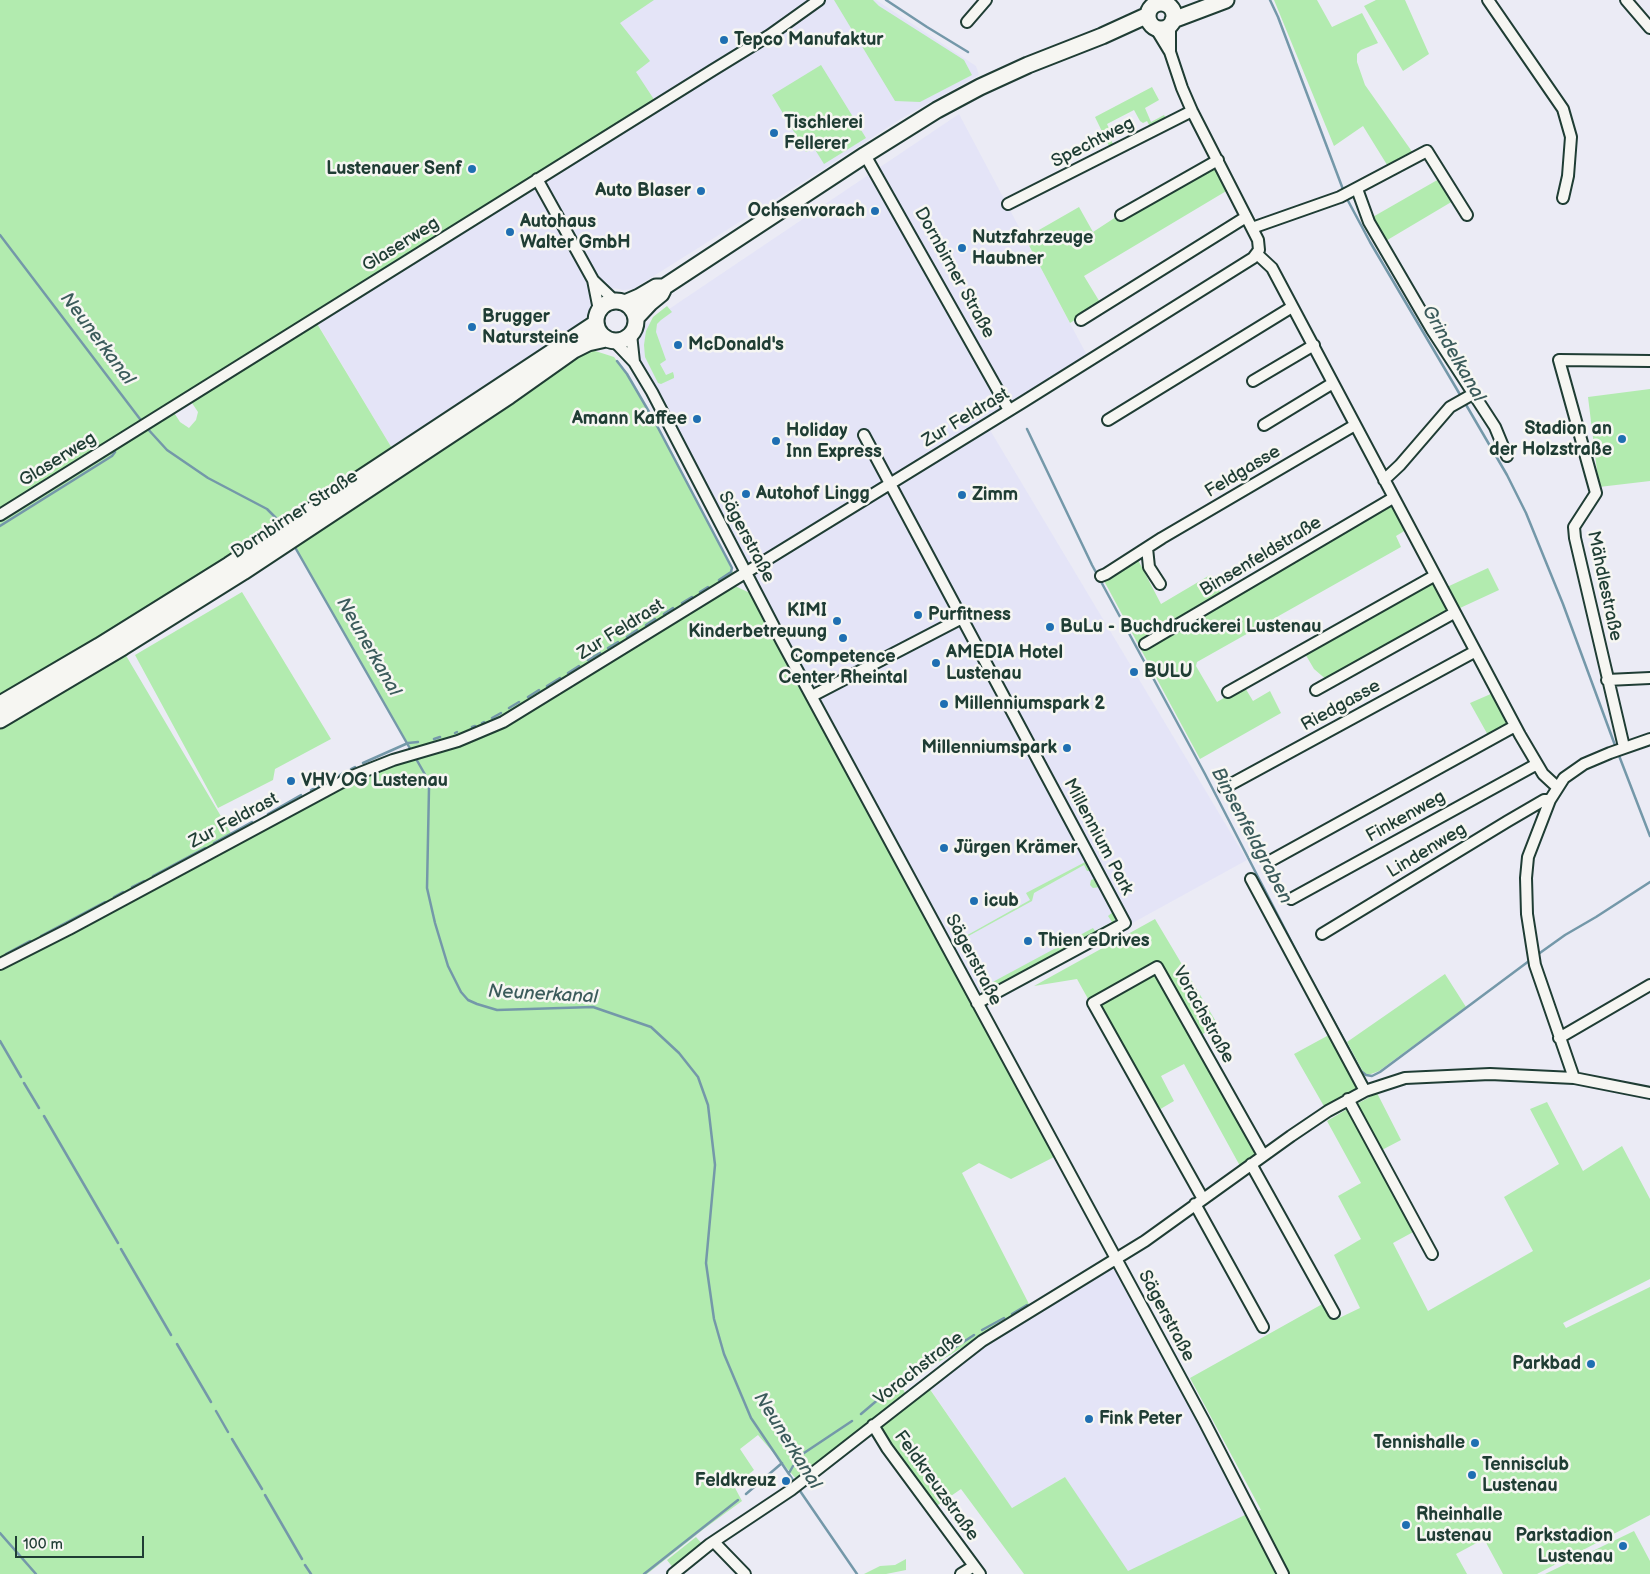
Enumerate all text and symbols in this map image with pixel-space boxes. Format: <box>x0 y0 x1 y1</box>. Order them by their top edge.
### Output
place label: Tepco Manufaktur <box>734 29 883 51</box>
marker: Tepco Manufaktur <box>718 34 730 46</box>
place label: Tischlerei Fellerer <box>784 112 863 154</box>
street label: Spechtweg <box>1048 113 1138 173</box>
marker: Tischlerei Fellerer <box>768 127 780 139</box>
place label: Lustenauer Senf <box>326 158 462 180</box>
marker: Lustenauer Senf <box>466 163 478 175</box>
place label: Auto Blaser <box>595 180 691 202</box>
marker: Auto Blaser <box>695 185 707 197</box>
place label: Ochsenvorach <box>748 200 865 222</box>
street label: Dornbirner Straße <box>909 204 999 342</box>
marker: Ochsenvorach <box>869 205 881 217</box>
place label: Autohaus Walter GmbH <box>520 211 631 253</box>
street label: Glaserweg <box>359 213 443 277</box>
marker: Autohaus Walter GmbH <box>504 226 516 238</box>
place label: Nutzfahrzeuge Haubner <box>972 227 1093 270</box>
marker: Nutzfahrzeuge Haubner <box>956 242 968 254</box>
water label: Neunerkanal <box>55 288 139 390</box>
water label: Grindelkanal <box>1416 302 1490 406</box>
place label: Brugger Natursteine <box>482 306 579 348</box>
marker: Brugger Natursteine <box>466 321 478 333</box>
place label: McDonald's <box>688 334 784 356</box>
marker: McDonald's <box>672 339 684 351</box>
street label: Zur Feldrast <box>919 384 1013 452</box>
place label: Amann Kaffee <box>572 408 687 430</box>
marker: Amann Kaffee <box>691 413 703 425</box>
place label: Stadion an der Holzstraße <box>1489 418 1612 460</box>
place label: Holiday Inn Express <box>786 420 882 462</box>
street label: Glaserweg <box>16 428 100 492</box>
marker: Stadion an der Holzstraße <box>1616 433 1628 445</box>
marker: Holiday Inn Express <box>770 435 782 447</box>
street label: Feldgasse <box>1201 441 1285 503</box>
street label: Dornbirner Straße <box>228 466 362 564</box>
place label: Autohof Lingg <box>756 483 870 505</box>
place label: Zimm <box>972 484 1018 506</box>
street label: Sägerstraße <box>713 488 779 586</box>
marker: Autohof Lingg <box>740 488 752 500</box>
marker: Zimm <box>956 489 968 501</box>
street label: Binsenfeldstraße <box>1196 512 1326 602</box>
street label: Mähdlestraße <box>1582 529 1626 643</box>
water label: Neunerkanal <box>331 594 405 700</box>
street label: Zur Feldrast <box>574 595 668 665</box>
place label: KIMI Kinderbetreuung <box>688 600 827 642</box>
place label: Purfitness <box>928 604 1011 626</box>
marker: Purfitness <box>912 609 924 621</box>
marker: KIMI Kinderbetreuung <box>831 615 843 627</box>
place label: BuLu - Buchdruckerei Lustenau <box>1060 616 1321 638</box>
marker: BuLu - Buchdruckerei Lustenau <box>1044 621 1056 633</box>
marker: Competence Center Rheintal <box>837 632 849 644</box>
place label: AMEDIA Hotel Lustenau <box>946 642 1063 684</box>
place label: Competence Center Rheintal <box>779 646 907 689</box>
marker: AMEDIA Hotel Lustenau <box>930 657 942 669</box>
place label: BULU <box>1144 661 1193 683</box>
marker: BULU <box>1128 666 1140 678</box>
street label: Riedgasse <box>1298 675 1384 737</box>
place label: Millenniumspark 2 <box>954 693 1105 715</box>
marker: Millenniumspark 2 <box>938 698 950 710</box>
place label: Millenniumspark <box>922 737 1057 759</box>
marker: Millenniumspark <box>1061 742 1073 754</box>
water label: Binsenfeldgraben <box>1206 764 1296 908</box>
place label: VHV OG Lustenau <box>301 770 448 792</box>
marker: VHV OG Lustenau <box>285 775 297 787</box>
street label: Millennium Park <box>1058 775 1138 899</box>
street label: Finkenweg <box>1363 786 1449 848</box>
street label: Zur Feldrast <box>186 788 282 854</box>
street label: Lindenweg <box>1383 819 1471 883</box>
place label: Jürgen Krämer <box>954 837 1078 859</box>
marker: Jürgen Krämer <box>938 842 950 854</box>
place label: icub <box>984 890 1019 912</box>
marker: icub <box>968 895 980 907</box>
street label: Sägerstraße <box>940 911 1006 1009</box>
place label: Thien eDrives <box>1038 930 1150 952</box>
marker: Thien eDrives <box>1022 935 1034 947</box>
street label: Vorachstraße <box>1168 963 1238 1067</box>
water label: Neunerkanal <box>488 981 598 1009</box>
street label: Sägerstraße <box>1133 1267 1199 1365</box>
street label: Vorachstraße <box>870 1327 968 1411</box>
place label: Parkbad <box>1512 1353 1581 1375</box>
marker: Parkbad <box>1585 1358 1597 1370</box>
water label: Neunerkanal <box>748 1388 826 1494</box>
place label: Fink Peter <box>1099 1408 1182 1430</box>
marker: Fink Peter <box>1083 1413 1095 1425</box>
street label: Feldkreuzstraße <box>889 1427 983 1545</box>
place label: Tennishalle <box>1373 1432 1465 1454</box>
marker: Tennishalle <box>1469 1437 1481 1449</box>
place label: Tennisclub Lustenau <box>1482 1454 1569 1496</box>
marker: Tennisclub Lustenau <box>1466 1469 1478 1481</box>
place label: Feldkreuz <box>695 1470 776 1492</box>
marker: Feldkreuz <box>780 1475 792 1487</box>
place label: Rheinhalle Lustenau <box>1416 1504 1503 1546</box>
marker: Rheinhalle Lustenau <box>1400 1519 1412 1531</box>
place label: Parkstadion Lustenau <box>1515 1525 1613 1568</box>
scale bar <box>18 1526 146 1558</box>
text: 100 m <box>23 1535 63 1554</box>
marker: Parkstadion Lustenau <box>1617 1540 1629 1552</box>

